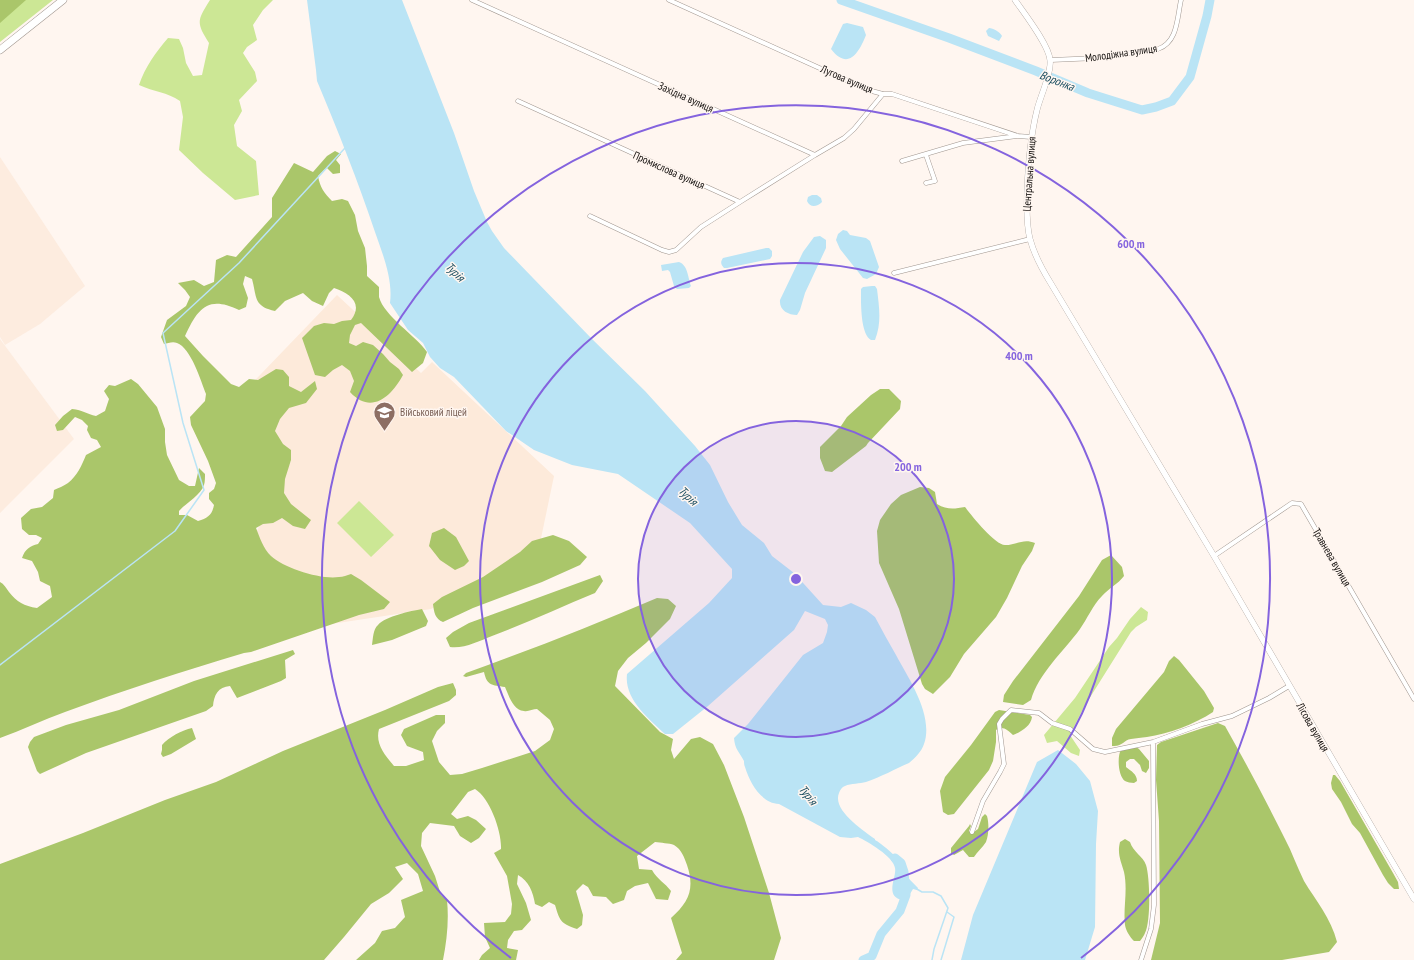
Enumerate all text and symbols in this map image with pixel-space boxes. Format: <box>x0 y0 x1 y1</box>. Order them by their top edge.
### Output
street label: Молодіжна вулиця <box>1084 41 1158 65</box>
street label: Лугова вулиця <box>818 61 875 96</box>
water label: Воронка <box>1038 67 1078 94</box>
street label: Західна вулиця <box>656 79 716 115</box>
street label: Центральна вулиця <box>1019 136 1039 212</box>
street label: Промислова вулиця <box>631 148 707 192</box>
text: 600 m <box>1117 236 1145 251</box>
water label: Турія <box>443 259 469 285</box>
text: 400 m <box>1005 348 1033 363</box>
school or university icon: Військовий ліцей <box>371 399 397 432</box>
place label: Військовий ліцей <box>400 405 467 419</box>
text: 200 m <box>894 459 922 474</box>
water label: Турія <box>676 483 702 509</box>
street label: Травнева вулиця <box>1310 525 1354 589</box>
centre of rings <box>789 572 803 586</box>
street label: Лісова вулиця <box>1293 699 1333 754</box>
water label: Турія <box>796 782 822 809</box>

